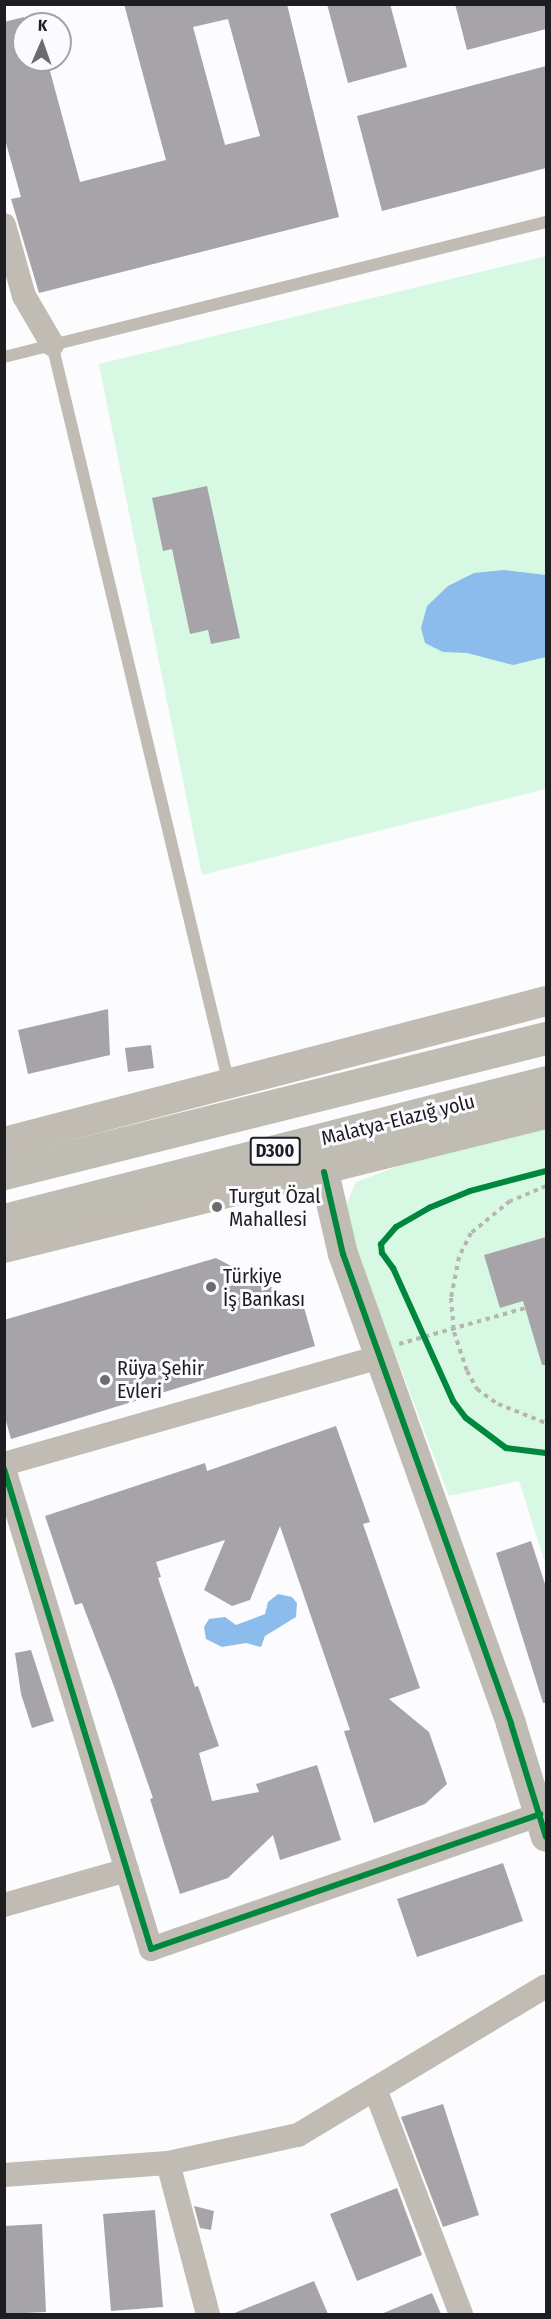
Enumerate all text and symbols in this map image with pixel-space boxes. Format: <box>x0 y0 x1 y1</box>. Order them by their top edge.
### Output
north arrow <box>12 12 72 72</box>
text: K <box>38 16 48 35</box>
street label: Malatya-Elazığ yolu <box>319 1089 477 1151</box>
road number: D300 <box>250 1136 300 1166</box>
place label: Turgut Özal Mahallesi <box>229 1184 320 1231</box>
marker: Turgut Özal Mahallesi <box>210 1200 224 1214</box>
place label: Türkiye İş Bankası <box>223 1264 305 1311</box>
marker: Türkiye İş Bankası <box>204 1280 218 1294</box>
place label: Rüya Şehir Evleri <box>117 1356 204 1403</box>
marker: Rüya Şehir Evleri <box>98 1373 112 1387</box>

